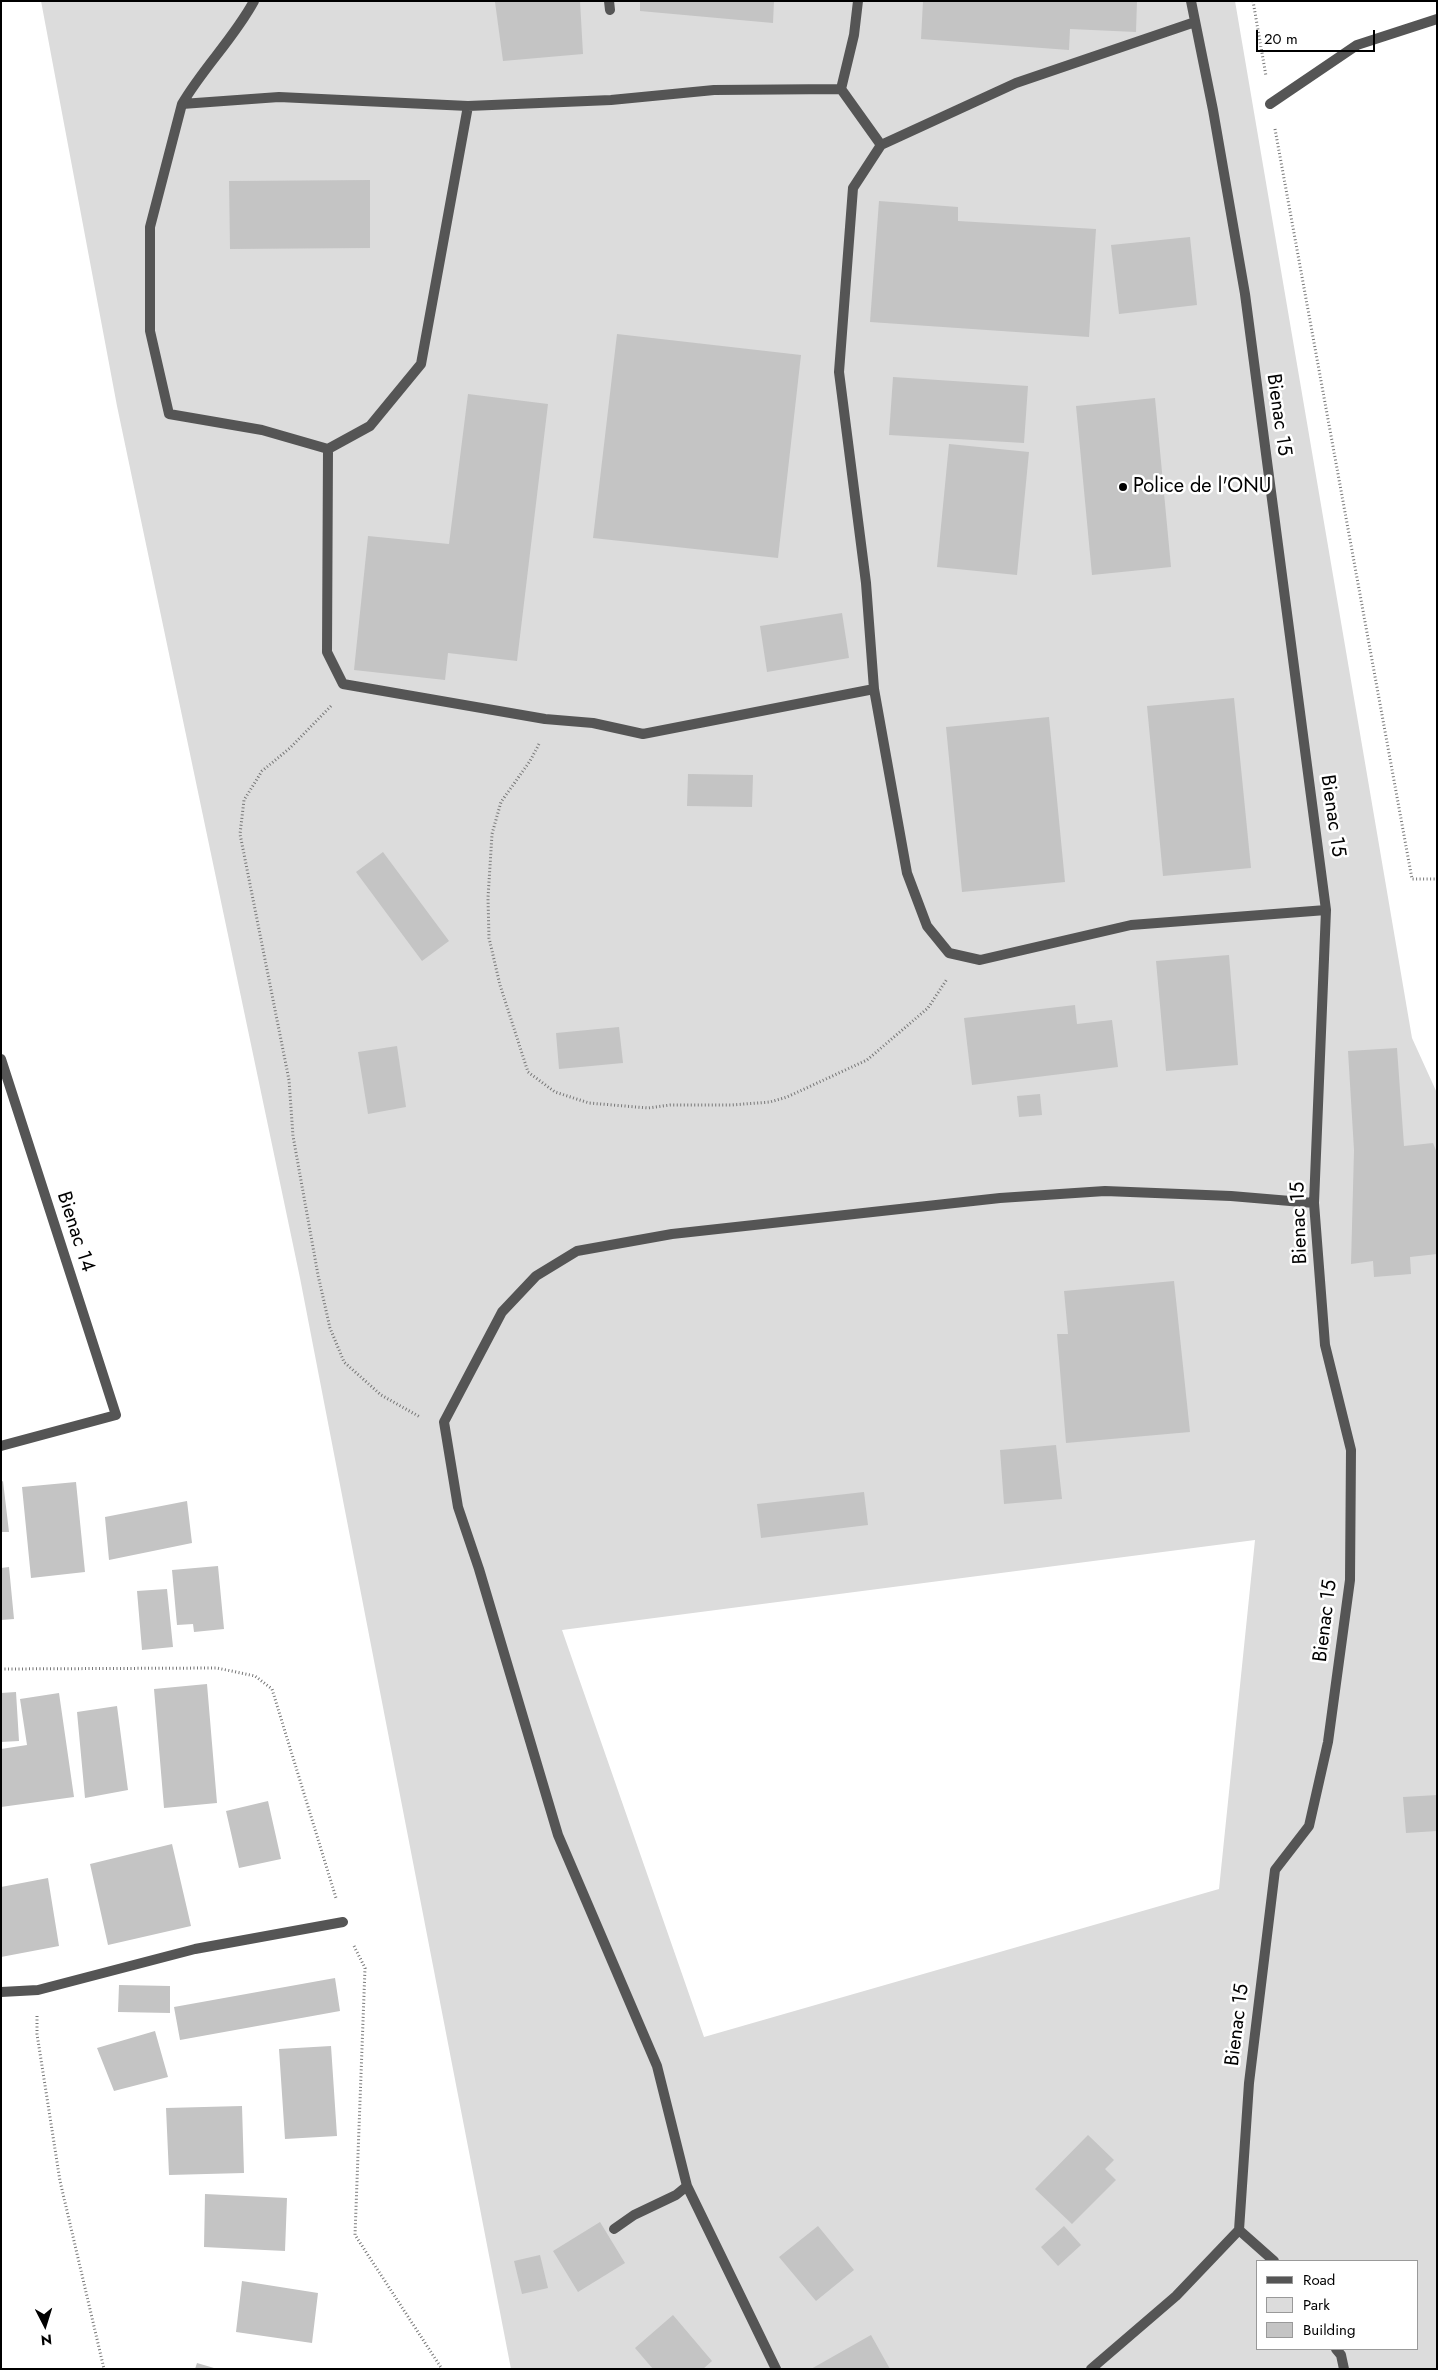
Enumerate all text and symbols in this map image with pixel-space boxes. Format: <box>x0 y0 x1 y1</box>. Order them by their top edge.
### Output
scale bar <box>1258 20 1377 52</box>
text: 20 m <box>1264 28 1298 50</box>
street label: Bienac 15 <box>1260 372 1296 458</box>
place label: Police de l'ONU <box>1133 475 1271 499</box>
marker: Police de l'ONU <box>1117 481 1129 493</box>
street label: Bienac 15 <box>1314 773 1350 859</box>
street label: Bienac 15 <box>1287 1181 1313 1265</box>
street label: Bienac 14 <box>51 1189 99 1275</box>
street label: Bienac 15 <box>1309 1579 1343 1663</box>
street label: Bienac 15 <box>1221 1983 1255 2067</box>
legend <box>1256 2260 1418 2350</box>
text: Road <box>1303 2269 1335 2291</box>
text: Park <box>1303 2294 1330 2316</box>
north arrow <box>20 2300 70 2350</box>
text: Building <box>1303 2319 1355 2341</box>
text: N <box>40 2329 53 2350</box>

